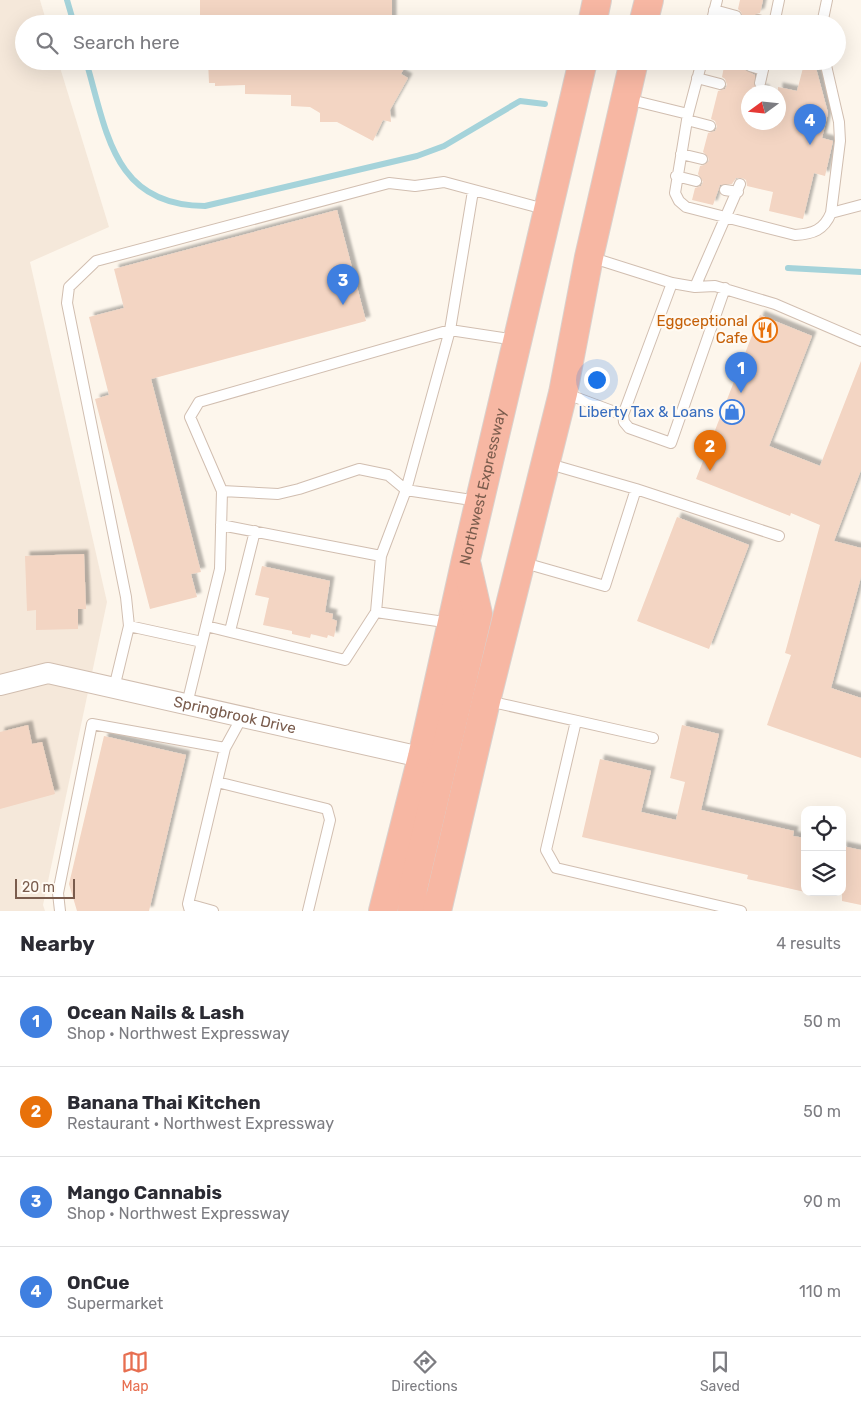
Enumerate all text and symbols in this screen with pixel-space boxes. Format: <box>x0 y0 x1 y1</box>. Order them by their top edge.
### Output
search box <box>15 15 846 70</box>
icon: search <box>33 29 61 57</box>
text: Search here <box>73 31 180 54</box>
north arrow <box>741 85 786 130</box>
pin: 4 <box>794 104 826 145</box>
pin: 3 <box>327 264 359 305</box>
place label: Eggceptional Cafe <box>656 312 748 347</box>
restaurant icon: Eggceptional Cafe <box>752 317 778 343</box>
pin: 1 <box>725 352 757 393</box>
your location <box>584 367 610 393</box>
shop icon: Liberty Tax & Loans <box>719 399 745 425</box>
place label: Liberty Tax & Loans <box>579 403 714 421</box>
street label: Northwest Expressway <box>456 406 510 567</box>
pin: 2 <box>694 430 726 471</box>
street label: Springbrook Drive <box>172 693 298 738</box>
map controls <box>801 806 846 896</box>
button: locate <box>801 806 846 851</box>
button: layers <box>801 851 846 896</box>
scale bar <box>15 876 75 899</box>
text: 20 m <box>22 879 55 896</box>
text: Nearby <box>20 931 95 956</box>
text: 4 results <box>776 934 841 953</box>
text: Ocean Nails & Lash <box>67 1001 244 1024</box>
text: 1 <box>32 1012 40 1031</box>
text: 50 m <box>803 1012 841 1031</box>
text: Shop · Northwest Expressway <box>67 1024 290 1043</box>
text: Banana Thai Kitchen <box>67 1091 261 1114</box>
text: 2 <box>31 1102 41 1121</box>
text: 50 m <box>803 1102 841 1121</box>
text: Restaurant · Northwest Expressway <box>67 1114 334 1133</box>
text: Mango Cannabis <box>67 1181 222 1204</box>
text: 3 <box>31 1192 41 1211</box>
text: 90 m <box>803 1192 841 1211</box>
text: Shop · Northwest Expressway <box>67 1204 290 1223</box>
text: OnCue <box>67 1271 130 1294</box>
text: 4 <box>31 1282 41 1301</box>
text: 110 m <box>799 1282 841 1301</box>
text: Supermarket <box>67 1294 163 1313</box>
tab: Map <box>121 1348 149 1395</box>
tab: Directions <box>391 1348 458 1395</box>
tab: Saved <box>700 1348 740 1395</box>

